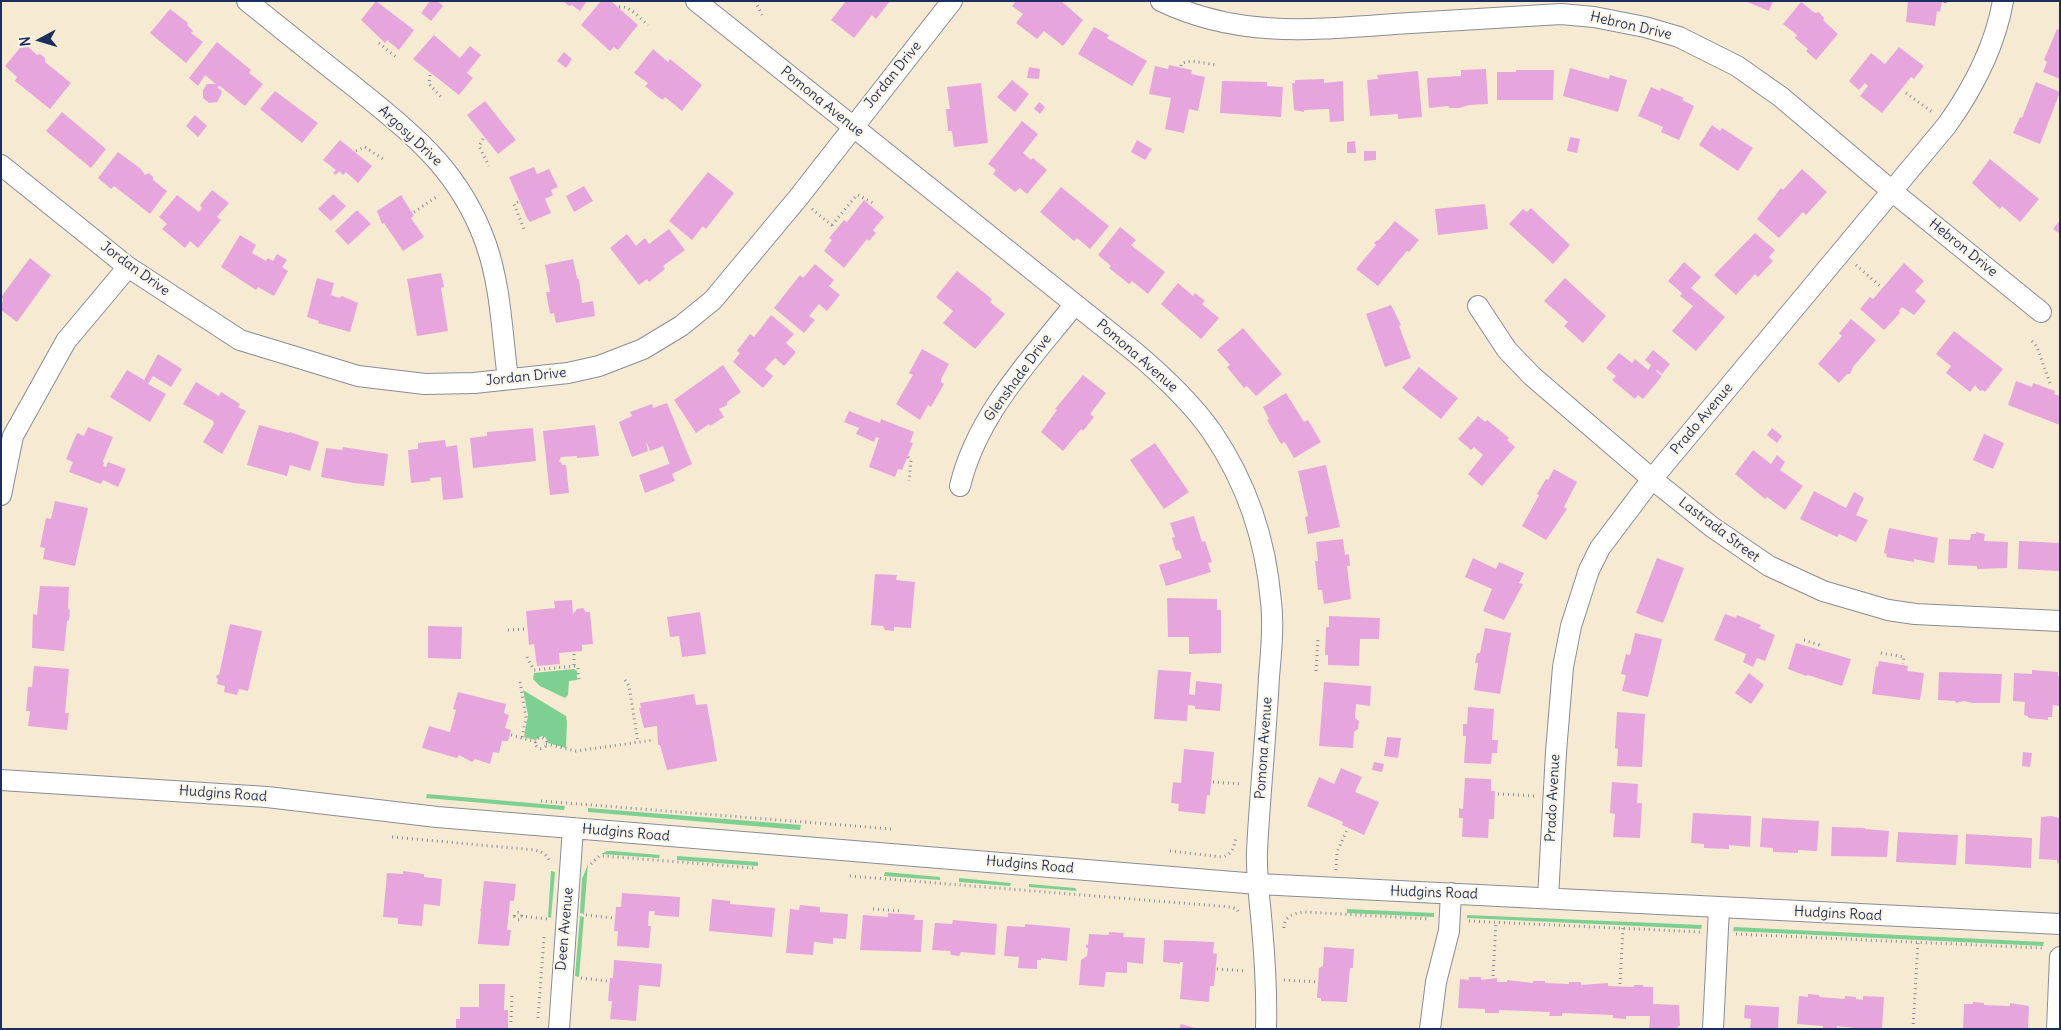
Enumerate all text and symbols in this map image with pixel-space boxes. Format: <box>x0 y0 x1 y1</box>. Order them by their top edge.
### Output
street label: Hebron Drive <box>1589 8 1673 44</box>
north arrow <box>15 15 65 65</box>
text: N <box>16 36 35 47</box>
street label: Jordan Drive <box>861 38 925 112</box>
street label: Pomona Avenue <box>777 63 867 141</box>
street label: Argosy Drive <box>375 102 445 170</box>
street label: Hebron Drive <box>1925 215 2001 281</box>
street label: Jordan Drive <box>97 238 173 300</box>
street label: Pomona Avenue <box>1093 316 1181 396</box>
street label: Glenshade Drive <box>981 331 1055 425</box>
street label: Jordan Drive <box>485 364 567 390</box>
street label: Prado Avenue <box>1667 380 1737 458</box>
street label: Lastrada Street <box>1675 494 1763 566</box>
street label: Pomona Avenue <box>1252 696 1276 800</box>
street label: Prado Avenue <box>1542 753 1564 843</box>
street label: Hudgins Road <box>179 783 267 805</box>
street label: Hudgins Road <box>581 821 671 845</box>
street label: Hudgins Road <box>985 853 1075 877</box>
street label: Hudgins Road <box>1390 883 1478 903</box>
street label: Deen Avenue <box>553 887 577 971</box>
street label: Hudgins Road <box>1794 903 1882 925</box>

